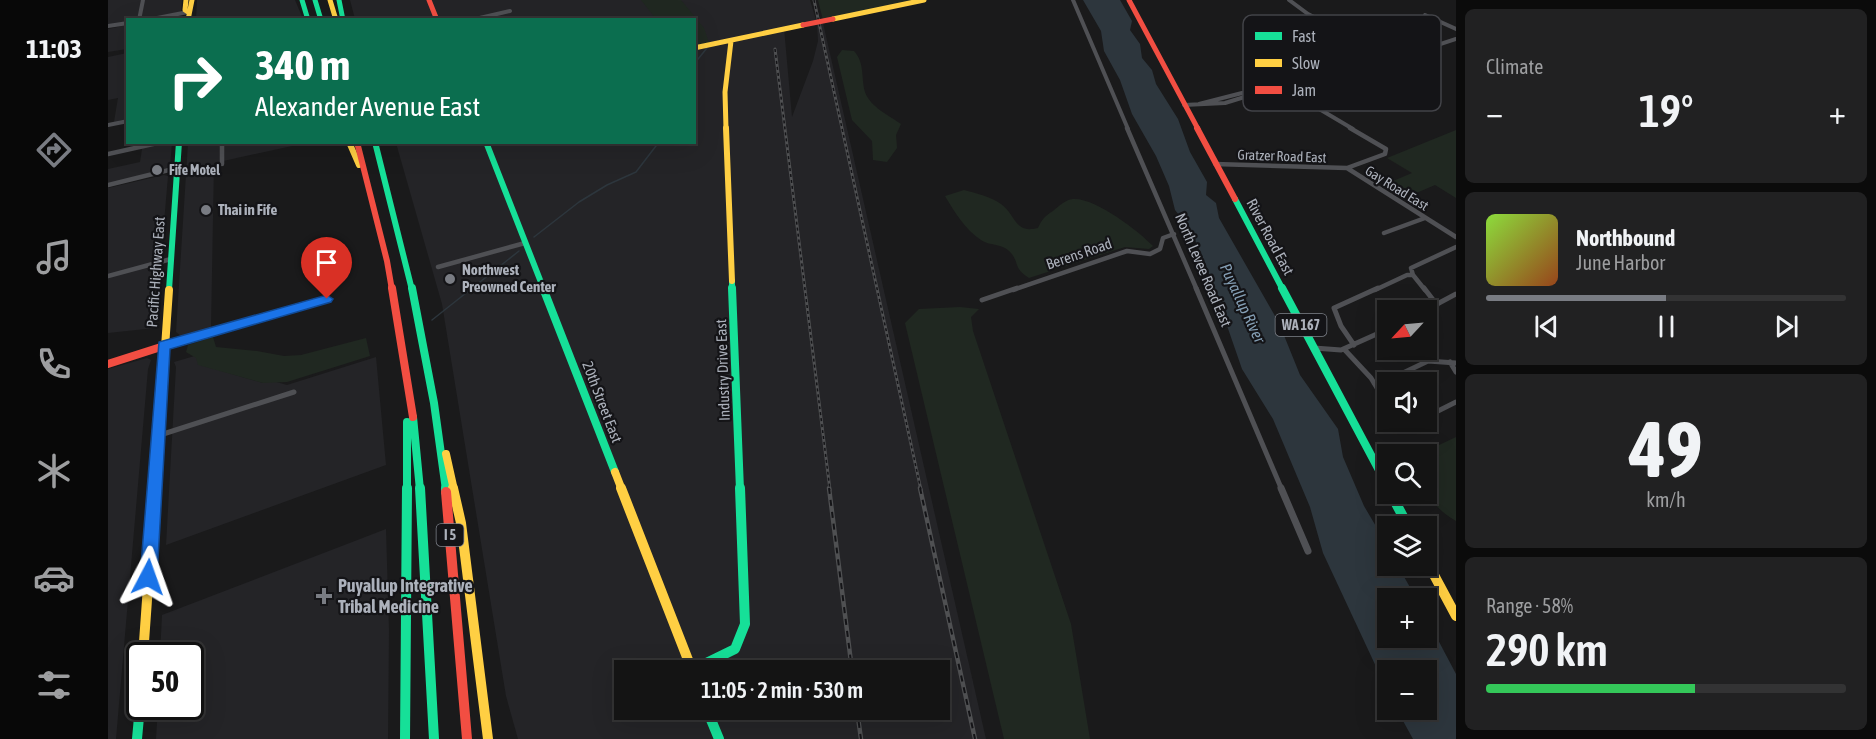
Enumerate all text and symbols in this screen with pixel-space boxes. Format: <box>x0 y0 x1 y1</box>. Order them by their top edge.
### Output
legend <box>1243 15 1441 111</box>
text: Fast <box>1292 27 1316 45</box>
text: 11:03 <box>26 33 82 64</box>
text: 340 m <box>255 41 350 89</box>
icon: right <box>156 42 234 120</box>
text: Slow <box>1292 54 1320 72</box>
text: Climate <box>1486 55 1543 78</box>
text: Jam <box>1292 81 1316 99</box>
text: 19° <box>1639 85 1693 137</box>
text: Alexander Avenue East <box>255 91 480 122</box>
text: − <box>1486 93 1503 131</box>
text: + <box>1829 93 1846 131</box>
icon: directions <box>33 129 75 171</box>
street label: Gratzer Road East <box>1237 146 1327 166</box>
place label: Fife Motel <box>169 162 220 178</box>
street label: Gay Road East <box>1362 162 1432 214</box>
marker: Fife Motel <box>150 163 164 177</box>
street label: River Road East <box>1243 196 1298 278</box>
place label: Thai in Fife <box>218 201 277 218</box>
marker: Thai in Fife <box>199 203 213 217</box>
street label: North Levee Road East <box>1172 211 1235 329</box>
street label: Pacific Highway East <box>143 216 168 328</box>
text: Northbound <box>1576 225 1675 251</box>
street label: Berens Road <box>1044 234 1114 273</box>
icon: music <box>33 236 75 278</box>
pin <box>301 237 352 299</box>
icon: arrive <box>310 246 343 279</box>
text: June Harbor <box>1576 251 1665 274</box>
water label: Puyallup River <box>1216 260 1270 347</box>
place label: Northwest Preowned Center <box>462 261 556 295</box>
marker: Northwest Preowned Center <box>443 272 457 286</box>
north arrow <box>1377 300 1437 360</box>
map controls <box>1377 300 1437 720</box>
icon: previous <box>1530 310 1563 343</box>
icon: pause <box>1650 310 1683 343</box>
icon: next <box>1770 310 1803 343</box>
road number: WA 167 <box>1276 314 1326 336</box>
street label: Industry Drive East <box>712 319 733 421</box>
icon: phone <box>33 343 75 385</box>
street label: 20th Street East <box>579 359 626 445</box>
button: sound <box>1377 372 1437 432</box>
text: 49 <box>1629 404 1703 494</box>
button: search <box>1377 444 1437 504</box>
icon: climate <box>33 450 75 492</box>
text: km/h <box>1646 488 1686 511</box>
button: layers <box>1377 516 1437 576</box>
road number: I 5 <box>436 524 464 546</box>
position arrow <box>116 545 180 609</box>
icon: car <box>33 557 75 599</box>
place label: Puyallup Integrative Tribal Medicine <box>338 575 473 617</box>
marker: Puyallup Integrative Tribal Medicine <box>315 587 333 605</box>
button: + <box>1377 588 1437 648</box>
text: Range · 58% <box>1486 594 1573 617</box>
text: 290 km <box>1486 624 1608 676</box>
speed limit sign: 50 <box>126 642 204 720</box>
button: − <box>1377 660 1437 720</box>
icon: filters <box>33 664 75 706</box>
text: 11:05 · 2 min · 530 m <box>701 677 863 703</box>

